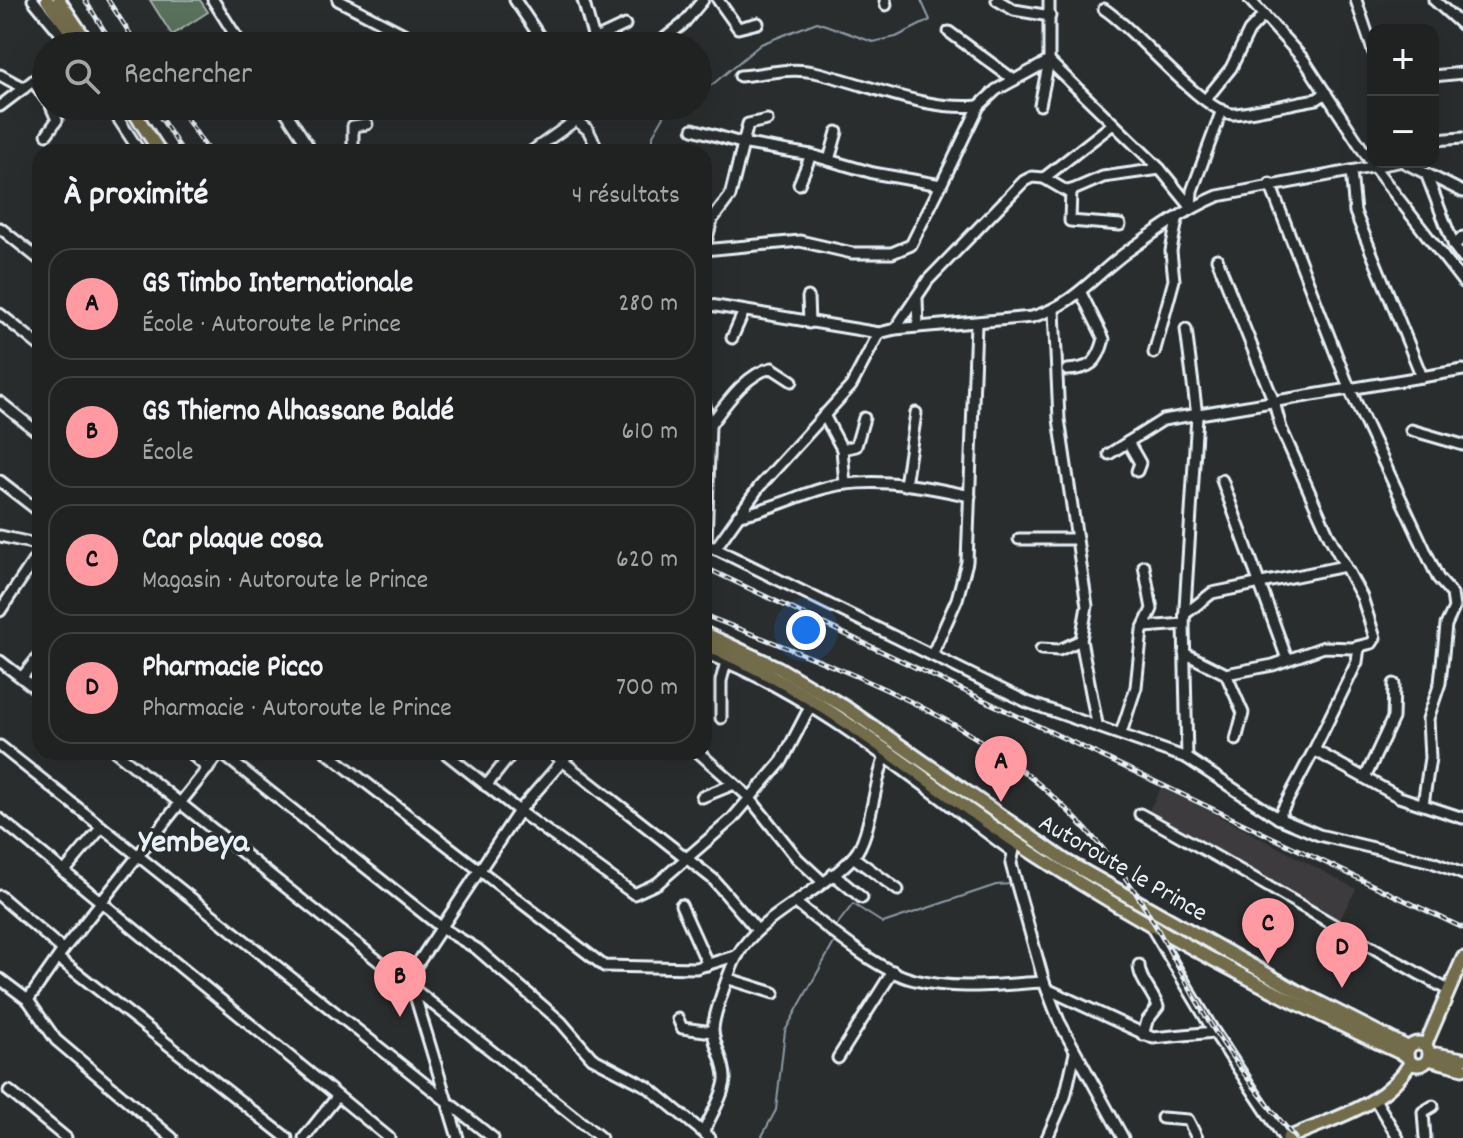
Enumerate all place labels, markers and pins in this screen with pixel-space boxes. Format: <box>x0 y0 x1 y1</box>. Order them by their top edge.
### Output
pin: A <box>975 736 1027 802</box>
pin: C <box>1242 898 1294 964</box>
pin: D <box>1316 922 1368 988</box>
pin: B <box>374 951 426 1017</box>

